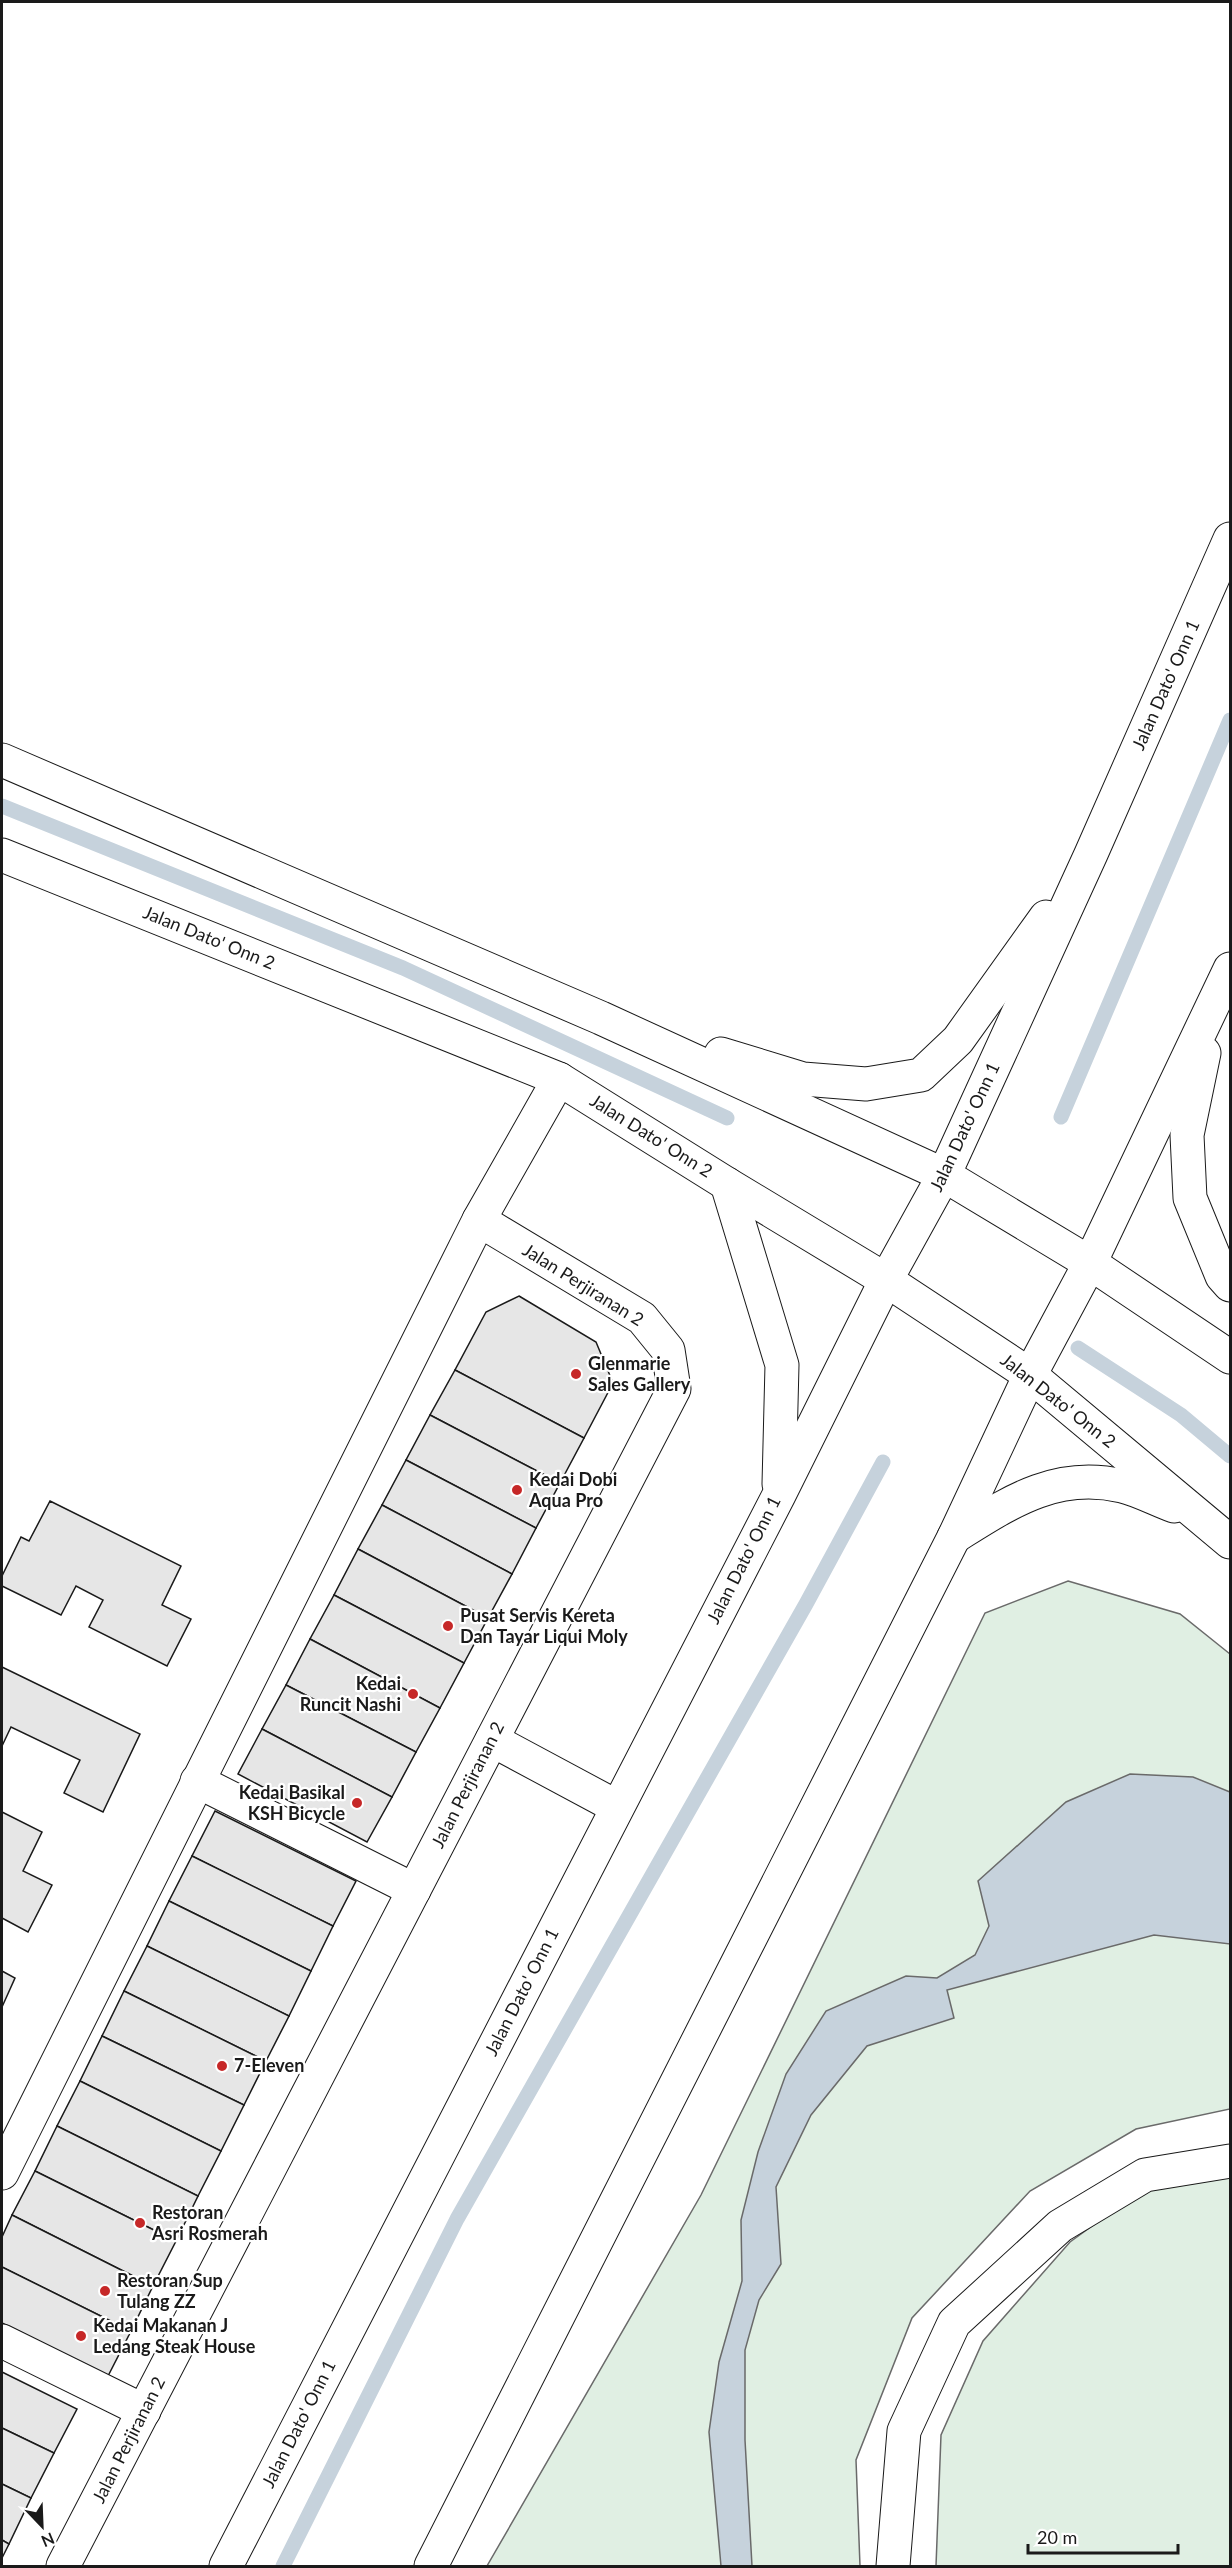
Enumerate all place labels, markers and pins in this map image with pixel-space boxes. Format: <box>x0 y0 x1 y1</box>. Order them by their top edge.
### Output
place label: Glenmarie Sales Gallery <box>588 1352 691 1395</box>
marker: Glenmarie Sales Gallery <box>569 1367 583 1381</box>
place label: Kedai Dobi Aqua Pro <box>528 1468 617 1511</box>
marker: Kedai Dobi Aqua Pro <box>510 1483 524 1497</box>
place label: Pusat Servis Kereta Dan Tayar Liqui Moly <box>460 1604 628 1647</box>
marker: Pusat Servis Kereta Dan Tayar Liqui Moly <box>441 1619 455 1633</box>
place label: Kedai Runcit Nashi <box>300 1672 401 1715</box>
marker: Kedai Runcit Nashi <box>406 1687 420 1701</box>
place label: Kedai Basikal KSH Bicycle <box>239 1781 345 1824</box>
marker: Kedai Basikal KSH Bicycle <box>350 1796 364 1810</box>
place label: 7-Eleven <box>234 2054 304 2076</box>
marker: 7-Eleven <box>215 2059 229 2073</box>
place label: Restoran Asri Rosmerah <box>151 2201 268 2244</box>
marker: Restoran Asri Rosmerah <box>133 2216 147 2230</box>
place label: Restoran Sup Tulang ZZ <box>117 2269 223 2312</box>
marker: Restoran Sup Tulang ZZ <box>98 2284 112 2298</box>
place label: Kedai Makanan J Ledang Steak House <box>93 2314 256 2357</box>
marker: Kedai Makanan J Ledang Steak House <box>74 2329 88 2343</box>

